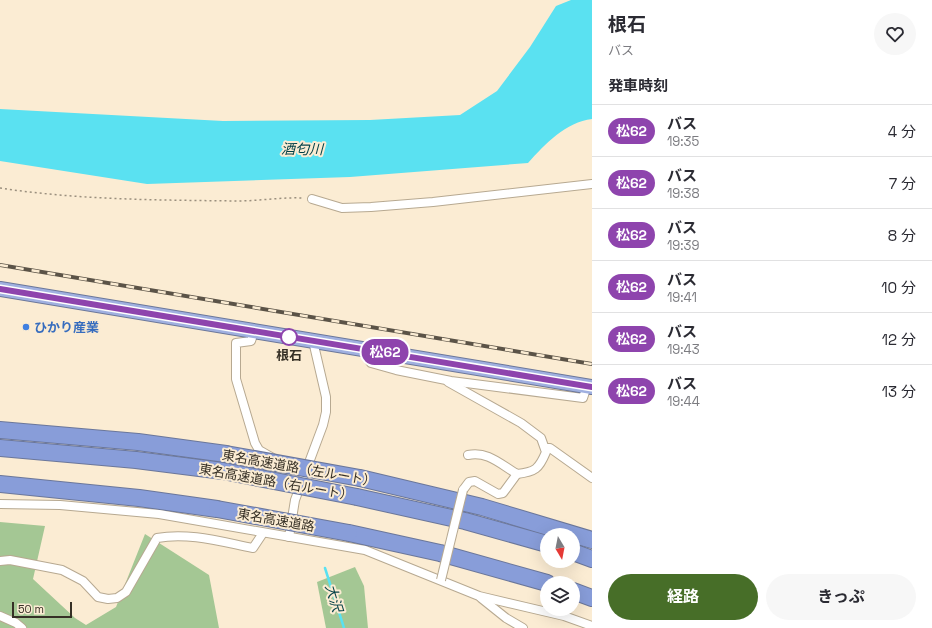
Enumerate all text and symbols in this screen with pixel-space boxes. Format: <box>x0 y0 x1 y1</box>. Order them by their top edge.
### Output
text: 根石 <box>608 12 646 37</box>
button: heart <box>874 13 916 55</box>
text: バス <box>608 42 634 59</box>
text: 発車時刻 <box>608 76 668 95</box>
text: バス <box>667 114 697 133</box>
text: 松62 <box>616 122 647 140</box>
text: 4 分 <box>888 122 916 141</box>
text: 19:35 <box>667 133 699 150</box>
water label: 酒匂川 <box>281 140 325 158</box>
text: バス <box>667 166 697 185</box>
text: 松62 <box>616 174 647 192</box>
text: 7 分 <box>889 174 916 193</box>
text: 19:38 <box>667 185 700 202</box>
text: バス <box>667 218 697 237</box>
text: 松62 <box>616 226 647 244</box>
text: 8 分 <box>888 226 916 245</box>
text: 19:39 <box>667 237 699 254</box>
text: バス <box>667 270 697 289</box>
text: 松62 <box>616 278 647 296</box>
text: 10 分 <box>881 278 916 297</box>
text: 19:41 <box>667 289 697 306</box>
place label: ひかり産業 <box>34 319 99 336</box>
marker: ひかり産業 <box>21 322 31 332</box>
text: バス <box>667 322 697 341</box>
marker: 根石 <box>280 328 298 346</box>
text: 松62 <box>616 330 647 348</box>
text: 12 分 <box>882 330 916 349</box>
line badge: 松62 <box>362 339 408 365</box>
text: 19:43 <box>667 341 700 358</box>
text: 松62 <box>370 343 400 361</box>
place label: 根石 <box>276 347 302 364</box>
text: バス <box>667 374 697 393</box>
text: 松62 <box>616 382 647 400</box>
text: 13 分 <box>882 382 916 401</box>
text: 19:44 <box>667 393 700 410</box>
street label: 東名高速道路（左ルート） <box>221 446 377 490</box>
street label: 東名高速道路（右ルート） <box>198 460 354 504</box>
street label: 東名高速道路 <box>236 505 316 535</box>
north arrow <box>540 528 580 568</box>
map controls <box>540 528 580 616</box>
button: 経路 <box>608 574 758 620</box>
button: きっぷ <box>766 574 916 620</box>
button: layers <box>540 576 580 616</box>
water label: 大沢 <box>321 582 347 616</box>
scale bar <box>12 600 72 619</box>
text: 50 m <box>18 602 44 616</box>

